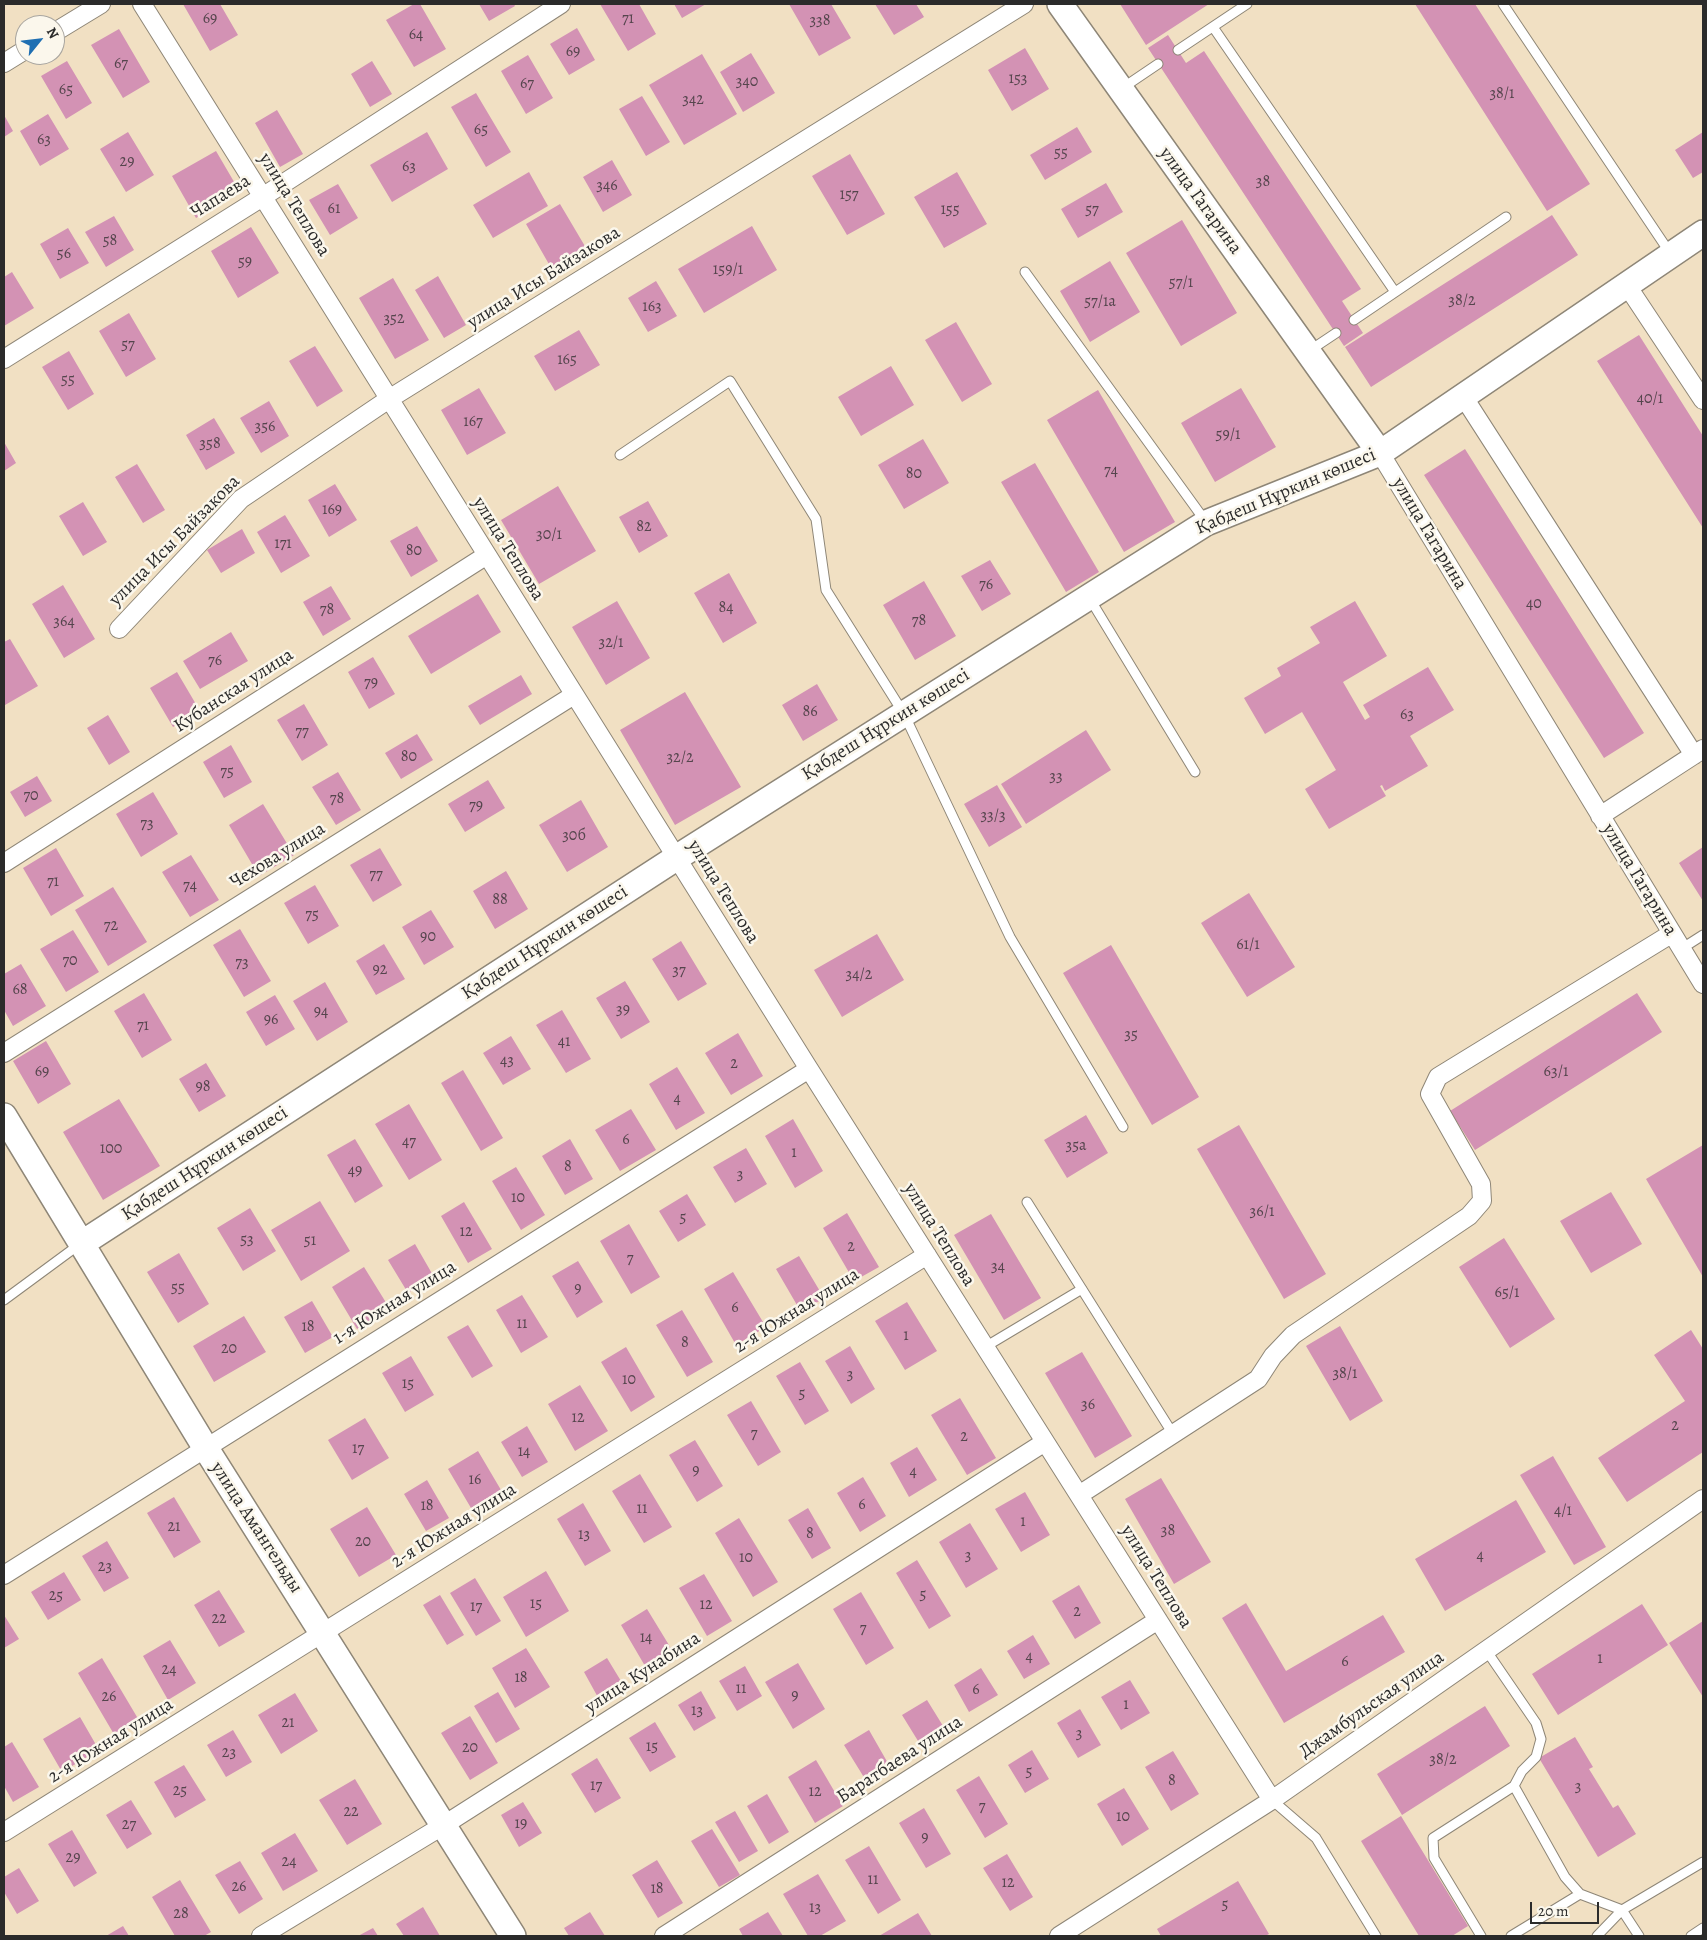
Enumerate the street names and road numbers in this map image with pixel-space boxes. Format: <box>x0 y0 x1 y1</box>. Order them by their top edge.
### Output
street label: улица Гагарина <box>1153 143 1247 259</box>
street label: улица Теплова <box>253 149 335 261</box>
street label: Чапаева <box>187 170 255 224</box>
street label: улица Исы Байзакова <box>463 222 625 334</box>
street label: Қабдеш Нұркин көшесі <box>1193 444 1379 540</box>
street label: улица Исы Байзакова <box>105 471 245 611</box>
street label: улица Гагарина <box>1387 474 1471 594</box>
street label: улица Теплова <box>467 493 549 605</box>
street label: Кубанская улица <box>170 644 298 738</box>
street label: Қабдеш Нұркин көшесі <box>798 664 974 786</box>
street label: Чехова улица <box>226 818 330 894</box>
street label: улица Гагарина <box>1597 820 1681 940</box>
street label: улица Теплова <box>682 836 764 948</box>
street label: Қабдеш Нұркин көшесі <box>458 881 632 1005</box>
street label: Қабдеш Нұркин көшесі <box>118 1102 292 1226</box>
street label: улица Теплова <box>898 1179 980 1291</box>
street label: 1-я Южная улица <box>329 1256 461 1350</box>
street label: 2-я Южная улица <box>730 1263 864 1359</box>
street label: улица Амангельды <box>205 1458 307 1598</box>
street label: 2-я Южная улица <box>387 1478 521 1574</box>
street label: улица Теплова <box>1115 1521 1197 1633</box>
street label: улица Кунабина <box>581 1627 705 1719</box>
street label: Джамбульская улица <box>1295 1646 1449 1764</box>
street label: 2-я Южная улица <box>44 1693 178 1789</box>
street label: Баратбаева улица <box>833 1711 967 1809</box>

